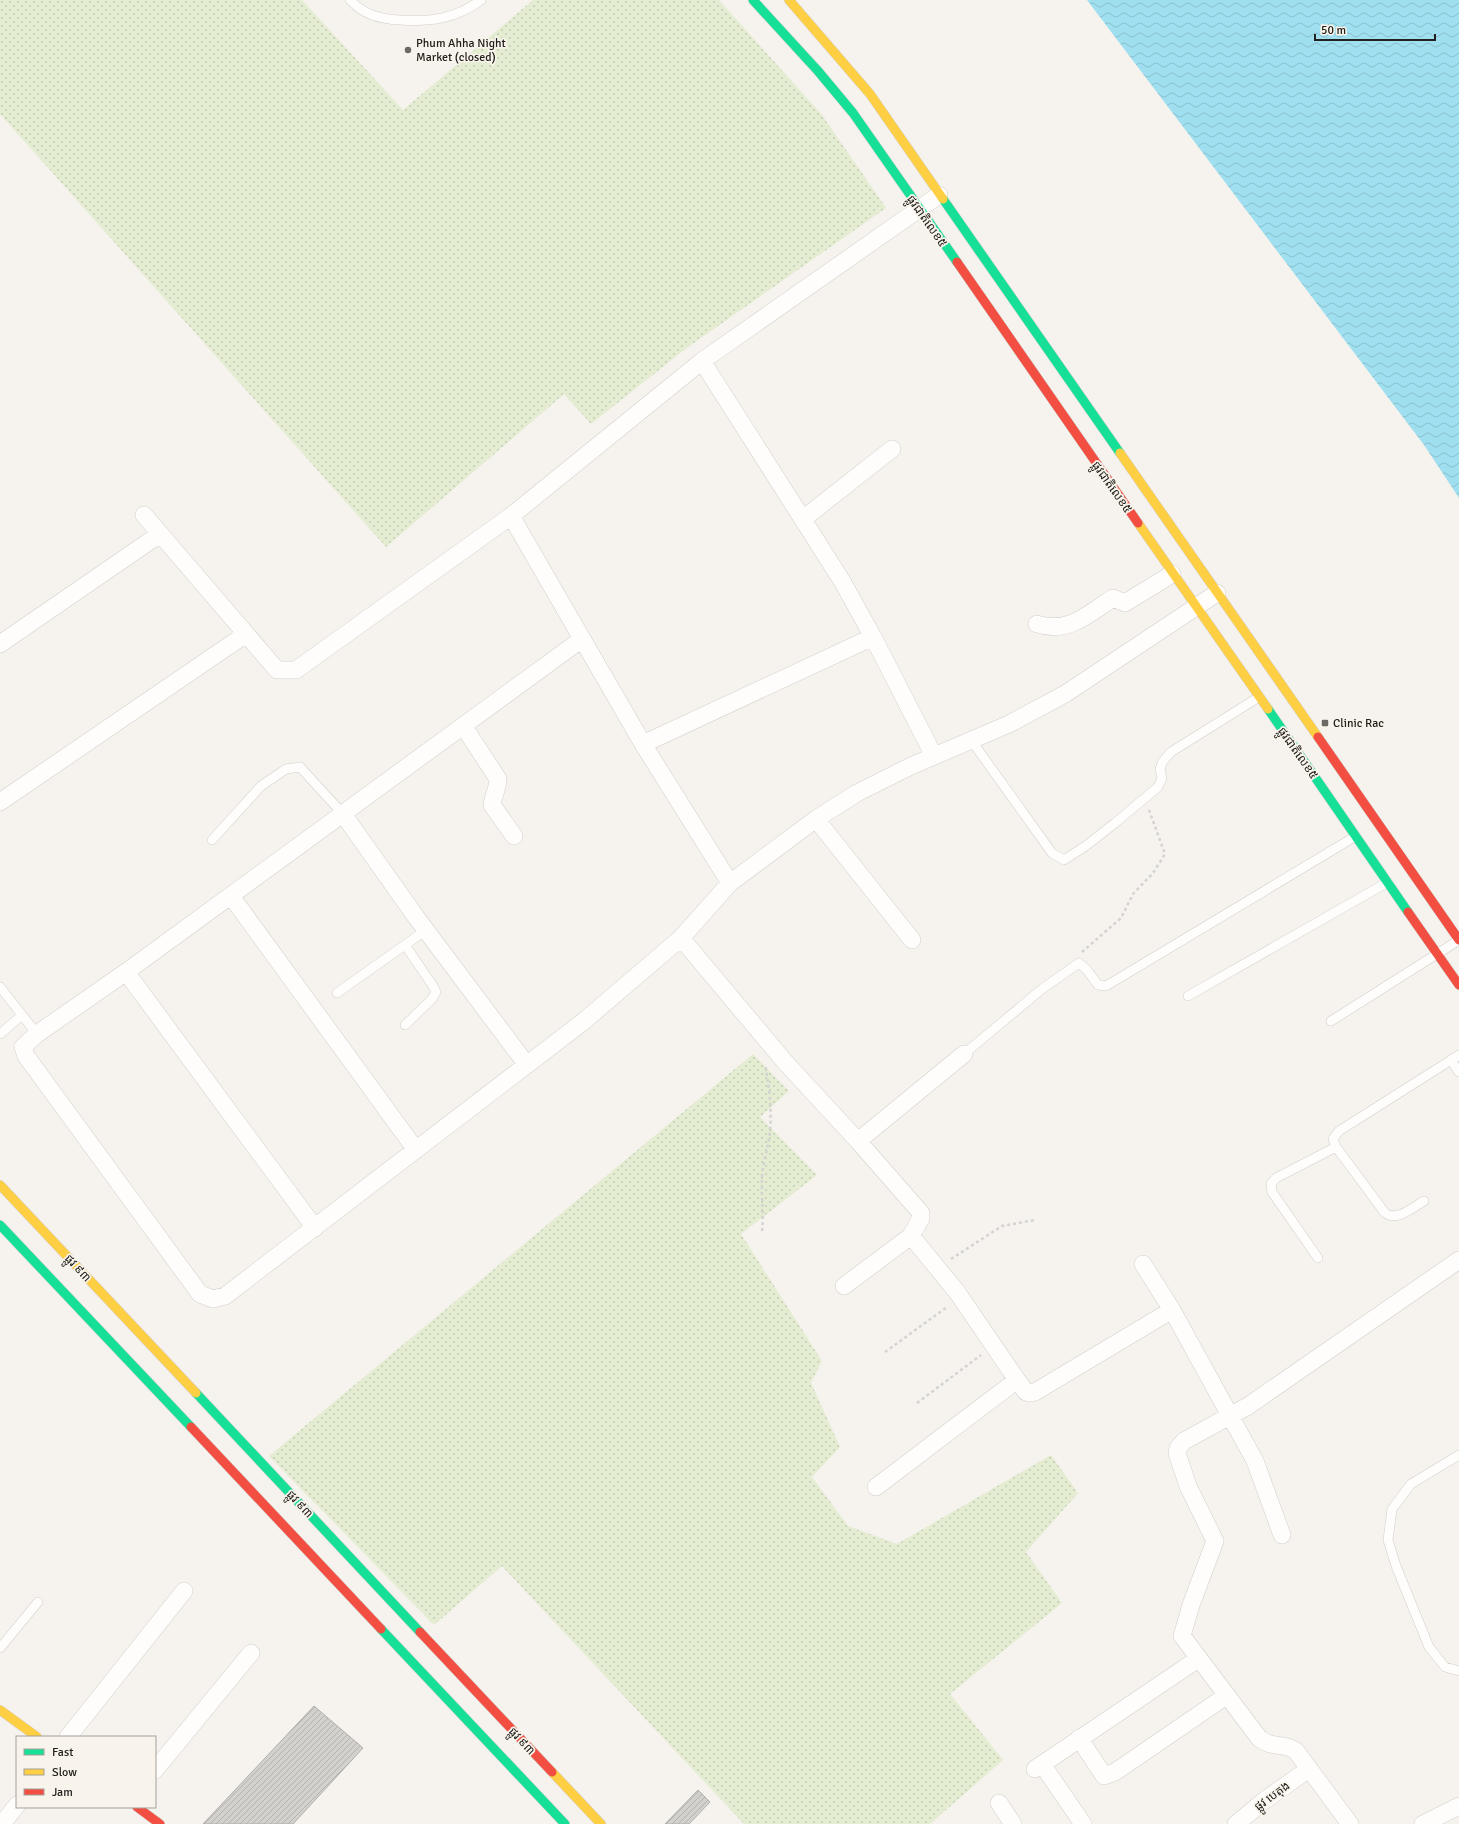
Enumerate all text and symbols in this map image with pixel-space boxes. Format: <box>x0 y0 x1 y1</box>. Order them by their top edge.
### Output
scale bar <box>1315 16 1435 42</box>
text: 50 m <box>1321 23 1346 38</box>
place label: Phum Ahha Night Market (closed) <box>416 36 506 65</box>
marker: Phum Ahha Night Market (closed) <box>403 45 413 55</box>
street label: ផ្លូវជាតិលេខ៥ <box>901 192 950 252</box>
street label: ផ្លូវជាតិលេខ៥ <box>1086 458 1135 518</box>
place label: Clinic Rac <box>1333 716 1384 731</box>
marker: Clinic Rac <box>1320 718 1330 728</box>
street label: ផ្លូវជាតិលេខ៥ <box>1272 724 1321 784</box>
street label: ផ្លូវ ៩៣ <box>59 1251 94 1287</box>
street label: ផ្លូវ ៩៣ <box>281 1487 316 1523</box>
street label: ផ្លូវ ៩៣ <box>503 1724 538 1760</box>
legend <box>16 1736 156 1808</box>
text: Fast <box>52 1745 73 1760</box>
text: Slow <box>52 1765 77 1780</box>
street label: ផ្លូវ បេតុង <box>1252 1778 1295 1816</box>
text: Jam <box>52 1785 73 1800</box>

